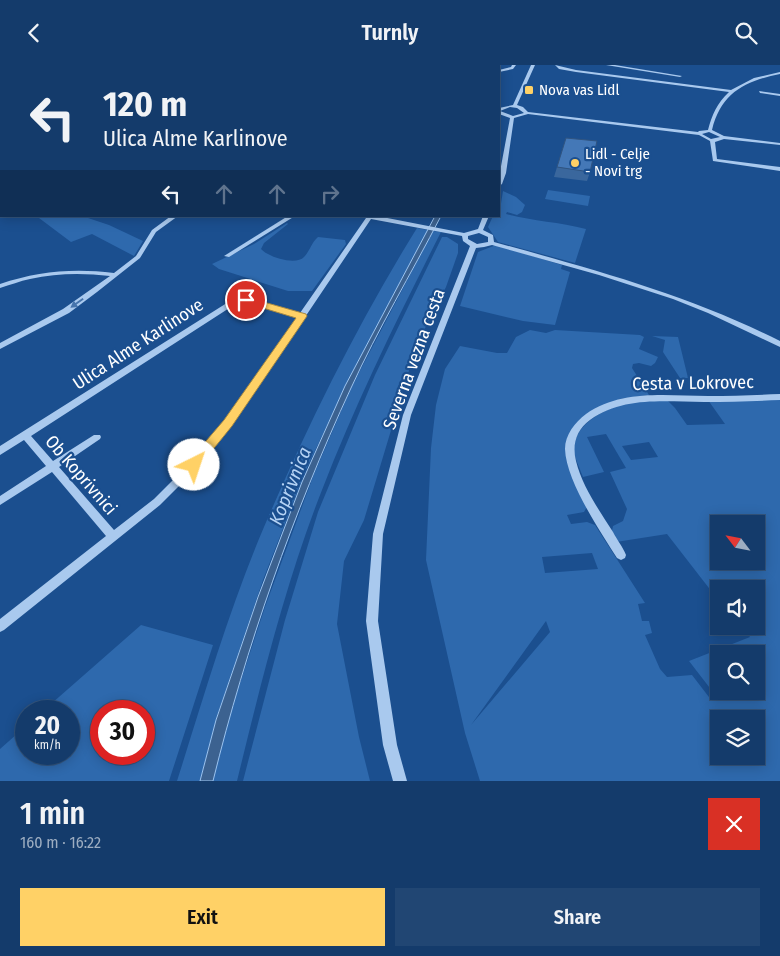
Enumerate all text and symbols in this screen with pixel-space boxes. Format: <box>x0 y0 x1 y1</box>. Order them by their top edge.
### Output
icon: back <box>20 19 48 47</box>
text: Turnly <box>362 19 418 46</box>
icon: search <box>732 19 760 47</box>
place label: Nova vas Lidl <box>539 81 619 99</box>
text: 120 m <box>103 83 187 125</box>
marker: Nova vas Lidl <box>523 84 535 96</box>
icon: left <box>20 85 85 150</box>
text: Ulica Alme Karlinove <box>103 125 288 152</box>
place label: Lidl - Celje - Novi trg <box>585 145 650 180</box>
marker: Lidl - Celje - Novi trg <box>569 157 581 169</box>
icon: left <box>157 180 185 208</box>
icon: ahead <box>210 180 238 208</box>
icon: ahead <box>263 180 291 208</box>
icon: right <box>316 180 344 208</box>
pin <box>225 279 267 321</box>
street label: Severna vezna cesta <box>378 285 450 432</box>
icon: arrive <box>232 286 260 314</box>
street label: Ulica Alme Karlinove <box>69 294 207 394</box>
one-way arrow <box>70 298 84 308</box>
street label: Cesta v Lokrovec <box>632 371 754 395</box>
street label: Ob Koprivnici <box>40 431 122 519</box>
position arrow <box>167 438 219 490</box>
water label: Koprivnica <box>264 444 316 528</box>
north arrow <box>710 515 765 570</box>
map controls <box>710 515 765 765</box>
button: sound <box>710 580 765 635</box>
button: search <box>710 645 765 700</box>
speed limit sign: 30 <box>90 700 155 765</box>
button: layers <box>710 710 765 765</box>
text: 20 <box>35 711 60 741</box>
text: km/h <box>34 738 61 752</box>
text: 1 min <box>20 796 85 832</box>
button: close <box>708 798 760 850</box>
text: 160 m · 16:22 <box>20 833 101 852</box>
button: Exit <box>20 888 385 946</box>
button: Share <box>395 888 760 946</box>

